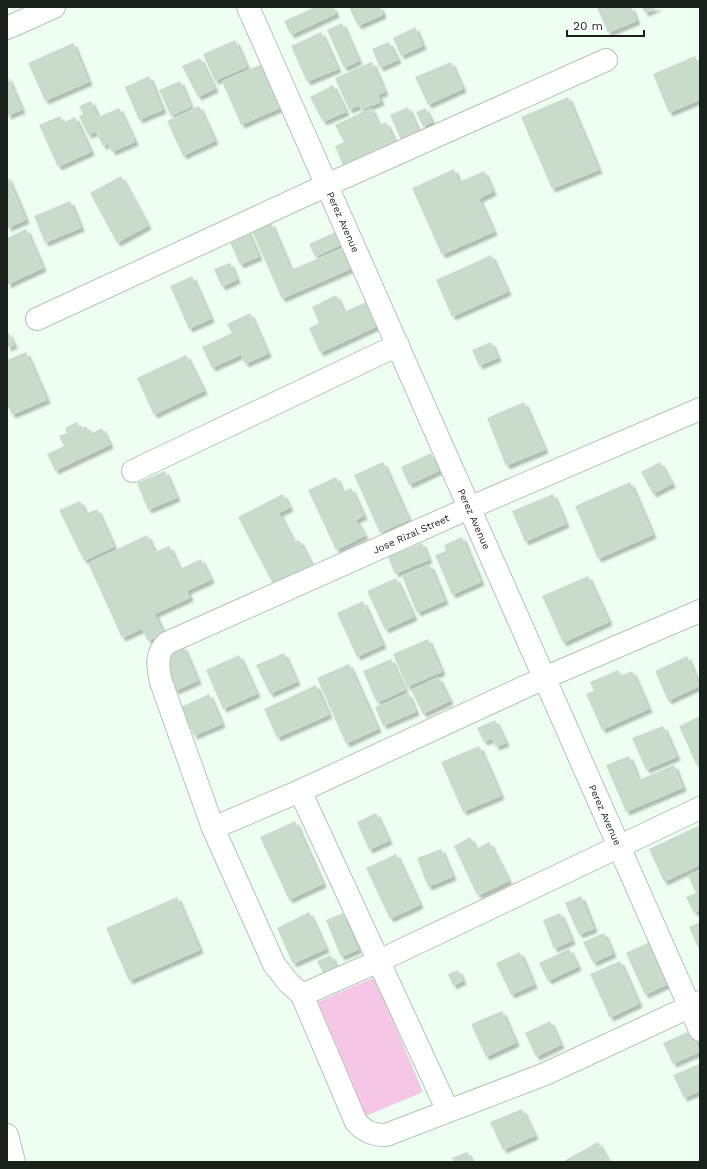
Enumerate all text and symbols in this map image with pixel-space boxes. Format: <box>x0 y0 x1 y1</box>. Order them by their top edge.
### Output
scale bar <box>567 12 644 38</box>
text: 20 m <box>573 19 603 33</box>
street label: Perez Avenue <box>325 190 361 254</box>
street label: Perez Avenue <box>456 487 492 551</box>
street label: Jose Rizal Street <box>371 512 452 556</box>
street label: Perez Avenue <box>587 783 623 847</box>

